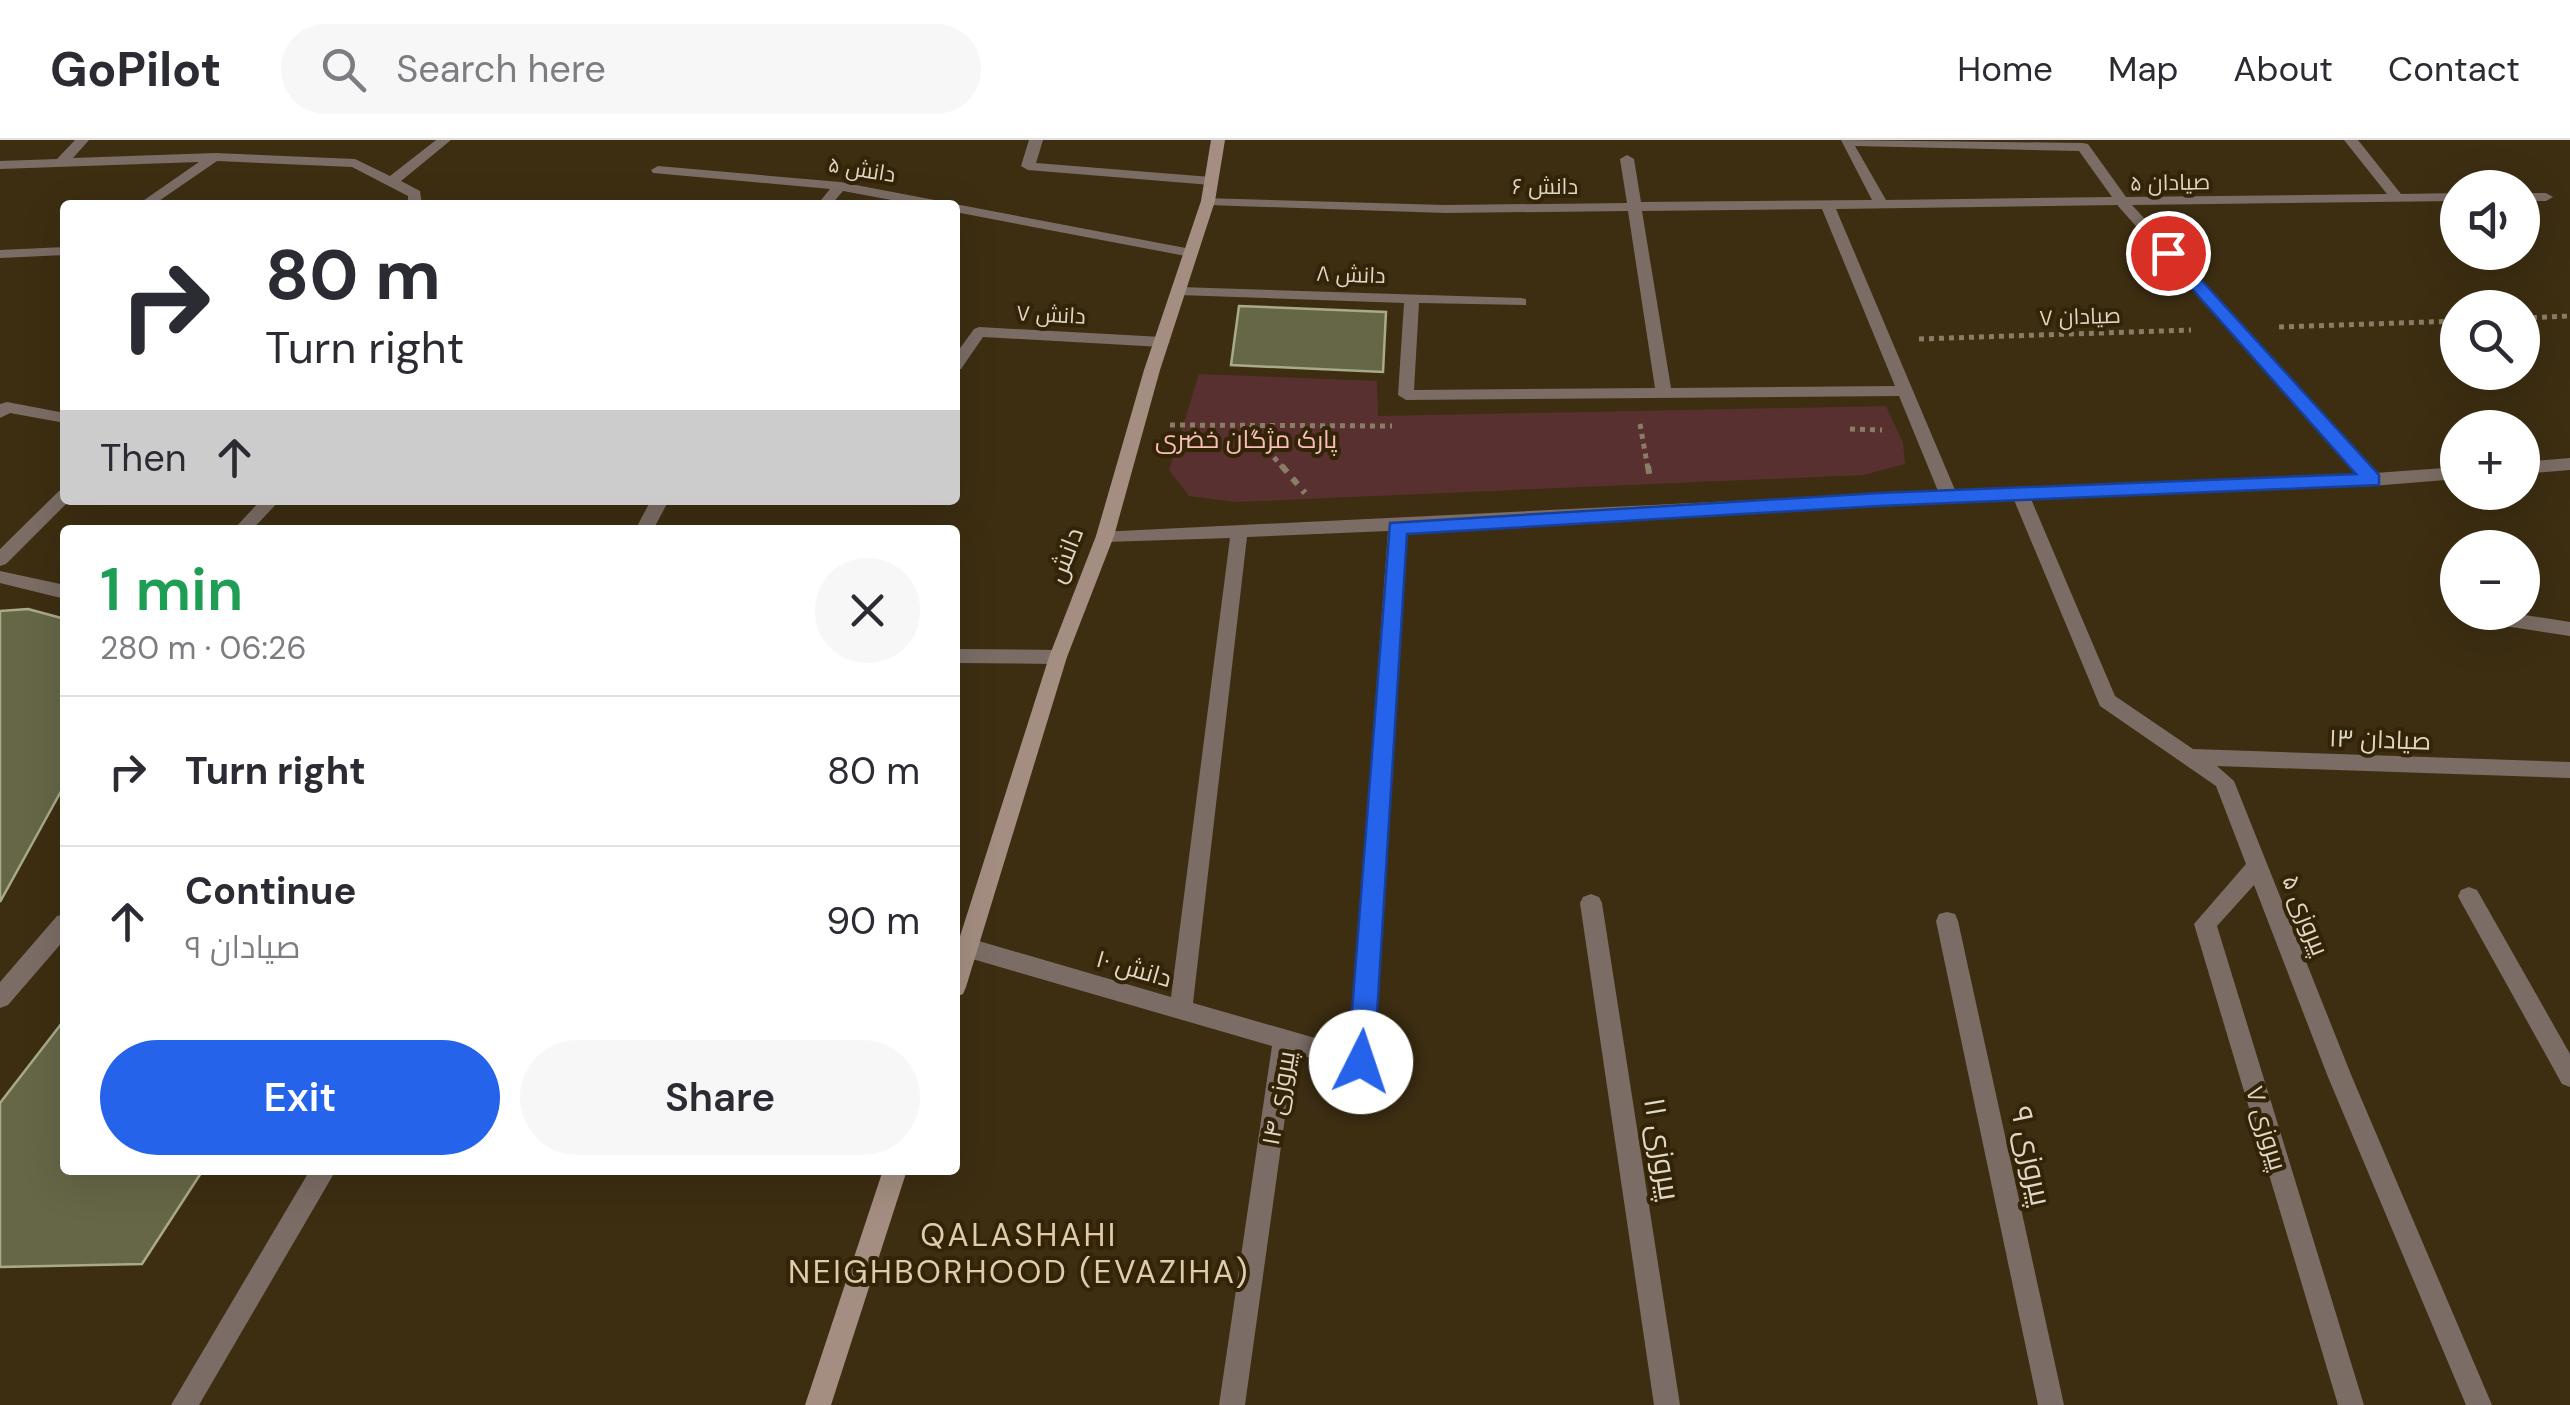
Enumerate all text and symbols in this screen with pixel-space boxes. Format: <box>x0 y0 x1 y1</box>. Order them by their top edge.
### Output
search box <box>281 24 981 114</box>
text: GoPilot <box>50 38 221 101</box>
icon: search <box>316 42 371 97</box>
text: Search here <box>396 44 606 94</box>
text: Home <box>1957 46 2053 92</box>
text: Map <box>2108 46 2178 92</box>
text: About <box>2233 46 2333 92</box>
text: Contact <box>2388 46 2520 92</box>
street label: دانش ۵ <box>826 150 898 189</box>
street label: صیادان ۵ <box>2130 167 2210 198</box>
map controls <box>2440 170 2540 630</box>
button: sound <box>2440 170 2540 270</box>
street label: دانش ۶ <box>1512 172 1578 201</box>
pin <box>2126 211 2211 296</box>
icon: arrive <box>2141 226 2196 281</box>
text: 80 m <box>265 230 441 321</box>
icon: right <box>100 240 230 370</box>
street label: دانش ۸ <box>1316 259 1386 290</box>
button: search <box>2440 290 2540 390</box>
street label: دانش ۷ <box>1016 298 1086 331</box>
street label: صیادان ۷ <box>2039 301 2121 332</box>
text: Turn right <box>265 318 464 377</box>
button: + <box>2440 410 2540 510</box>
park label: پارک مژگان خضری <box>1155 423 1337 456</box>
icon: ahead <box>207 430 262 485</box>
text: Then <box>100 433 187 483</box>
street label: دانش <box>1040 523 1091 588</box>
button: − <box>2440 530 2540 630</box>
text: 1 min <box>100 550 243 629</box>
button: close <box>815 558 920 663</box>
text: 280 m · 06:26 <box>100 627 307 669</box>
street label: صیادان ۱۳ <box>2328 721 2432 758</box>
icon: right <box>100 744 155 799</box>
text: Turn right <box>185 746 366 796</box>
text: 80 m <box>827 746 920 796</box>
text: Continue <box>185 866 356 916</box>
street label: پیروزی ۵ <box>2274 870 2337 961</box>
icon: ahead <box>100 894 155 949</box>
text: 90 m <box>826 896 920 946</box>
text: صیادان ۹ <box>185 926 301 968</box>
street label: دانش ۱۰ <box>1092 942 1176 995</box>
position arrow <box>1309 1010 1413 1114</box>
button: Exit <box>100 1040 500 1155</box>
button: Share <box>520 1040 920 1155</box>
street label: پیروزی ۱۴ <box>1254 1048 1303 1148</box>
street label: پیروزی ۷ <box>2238 1082 2295 1175</box>
street label: پیروزی ۱۱ <box>1635 1095 1690 1203</box>
street label: پیروزی ۹ <box>2002 1103 2061 1209</box>
district label: QALASHAHI NEIGHBORHOOD (EVAZIHA) <box>788 1214 1250 1293</box>

